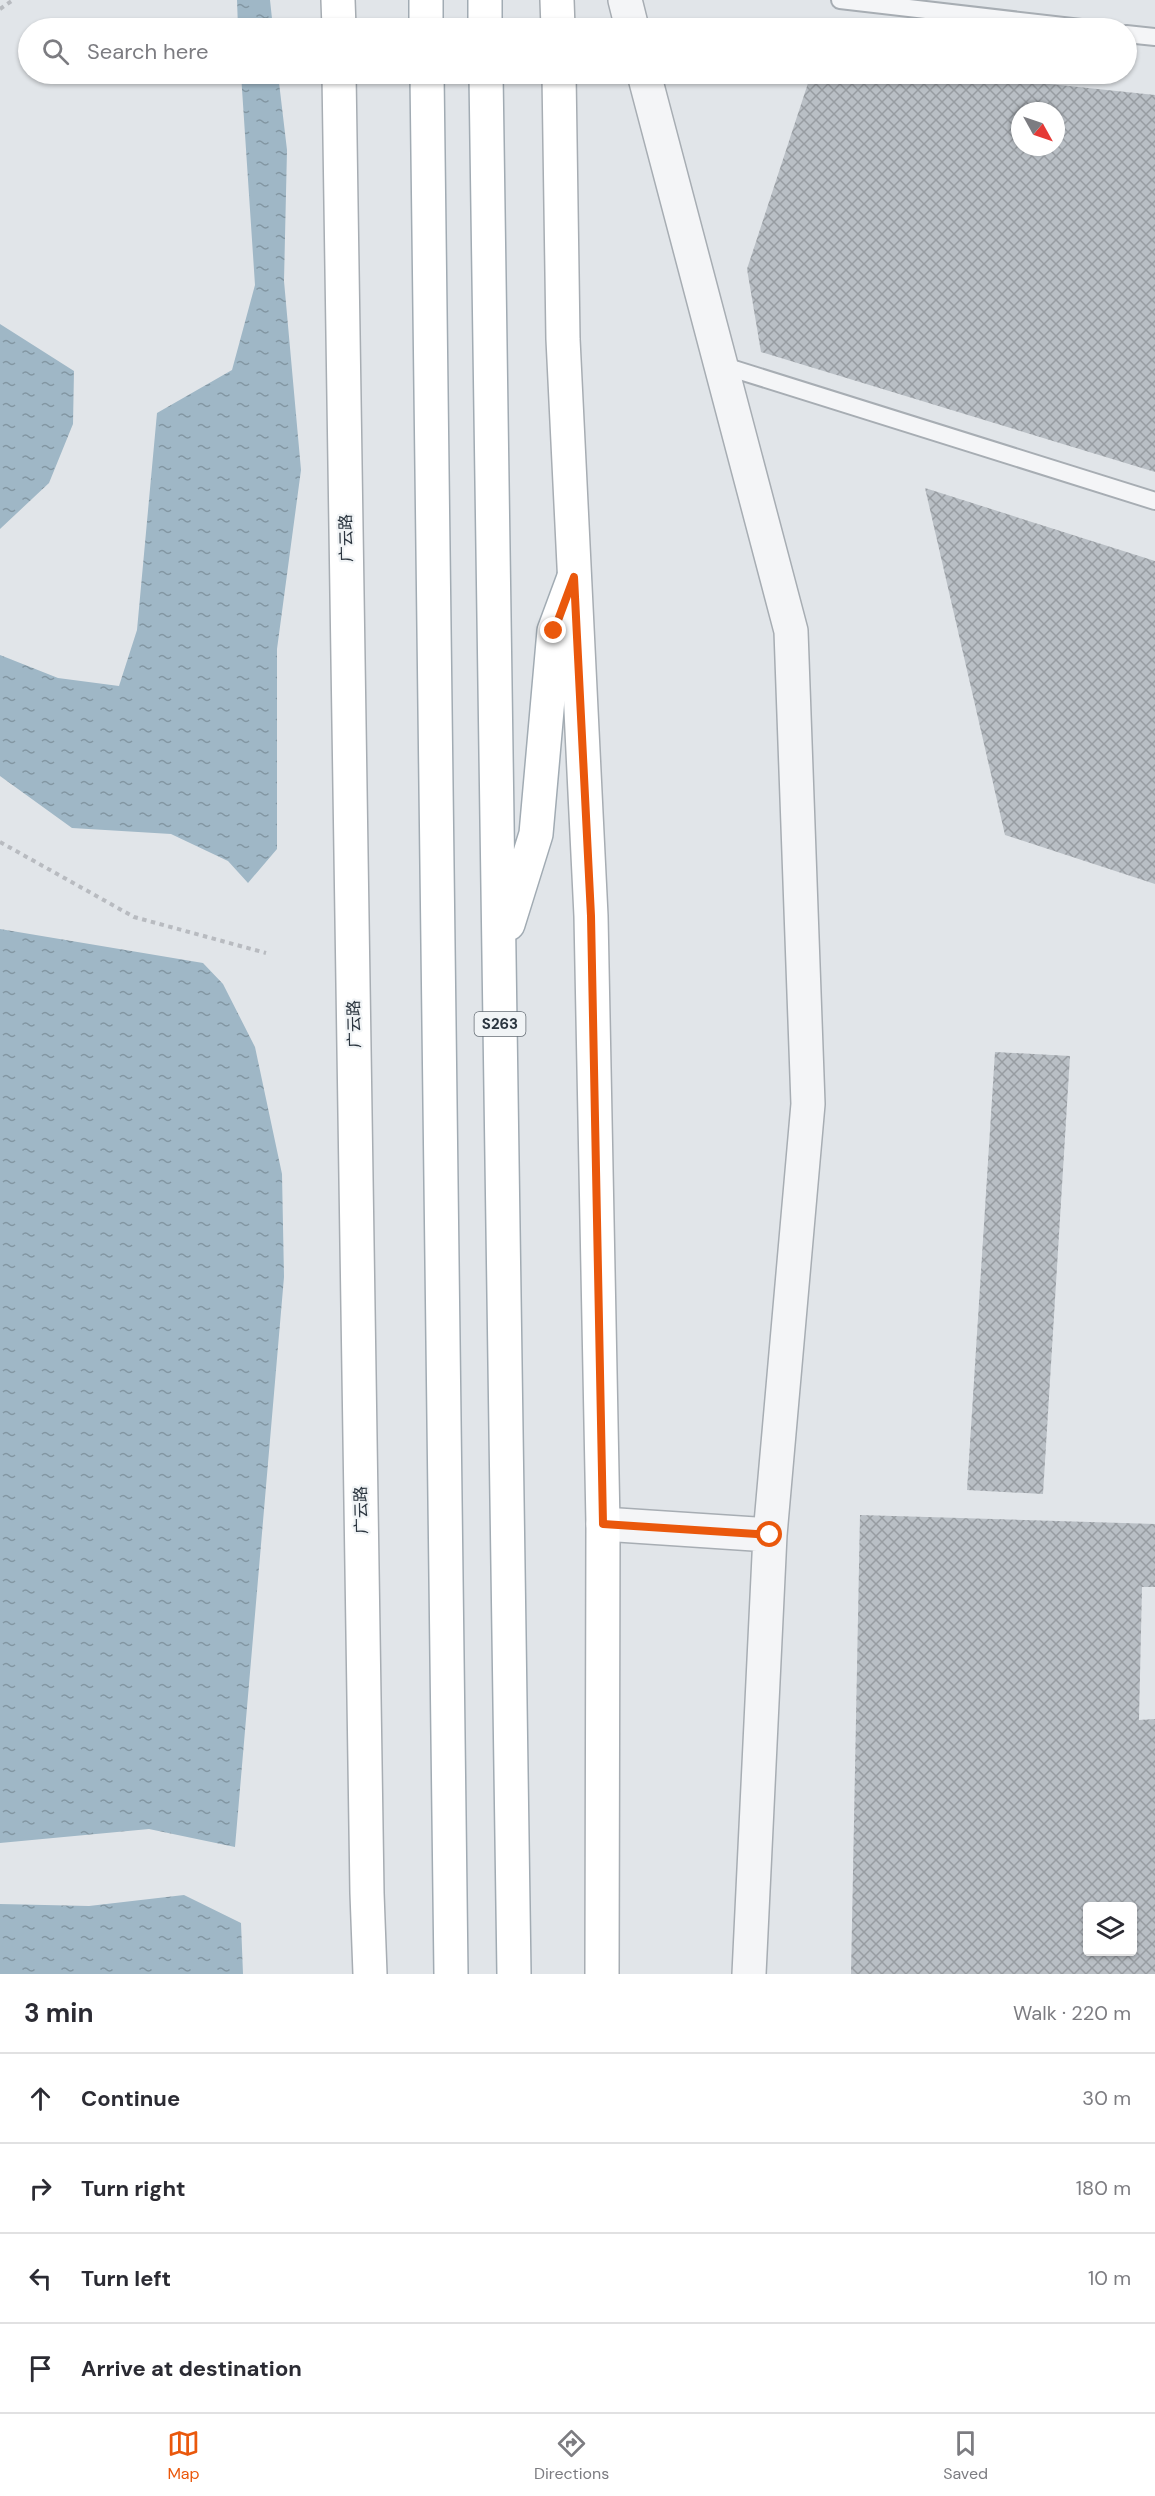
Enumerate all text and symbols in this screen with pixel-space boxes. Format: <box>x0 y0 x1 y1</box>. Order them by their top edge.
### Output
search box <box>18 18 1137 84</box>
icon: search <box>39 35 72 68</box>
text: Search here <box>87 37 208 66</box>
north arrow <box>1011 102 1065 156</box>
street label: 广云路 <box>335 514 357 562</box>
route end <box>540 617 566 643</box>
street label: 广云路 <box>343 1000 365 1048</box>
road number: S263 <box>474 1012 526 1036</box>
street label: 广云路 <box>350 1486 372 1534</box>
route start <box>756 1521 782 1547</box>
map controls <box>1083 1902 1137 1956</box>
button: layers <box>1083 1902 1137 1956</box>
text: 3 min <box>24 1996 93 2030</box>
text: Walk · 220 m <box>1013 2000 1131 2026</box>
icon: ahead <box>24 2082 57 2115</box>
text: Continue <box>81 2084 180 2113</box>
text: 30 m <box>1082 2085 1131 2111</box>
icon: right <box>24 2172 57 2205</box>
text: Turn right <box>81 2174 186 2203</box>
text: 180 m <box>1076 2175 1131 2201</box>
icon: left <box>24 2262 57 2295</box>
text: Turn left <box>81 2264 171 2293</box>
text: 10 m <box>1088 2265 1131 2291</box>
icon: arrive <box>24 2352 57 2385</box>
text: Arrive at destination <box>81 2354 302 2383</box>
tab: Map <box>167 2427 200 2484</box>
tab: Directions <box>534 2427 609 2484</box>
tab: Saved <box>943 2427 988 2484</box>

